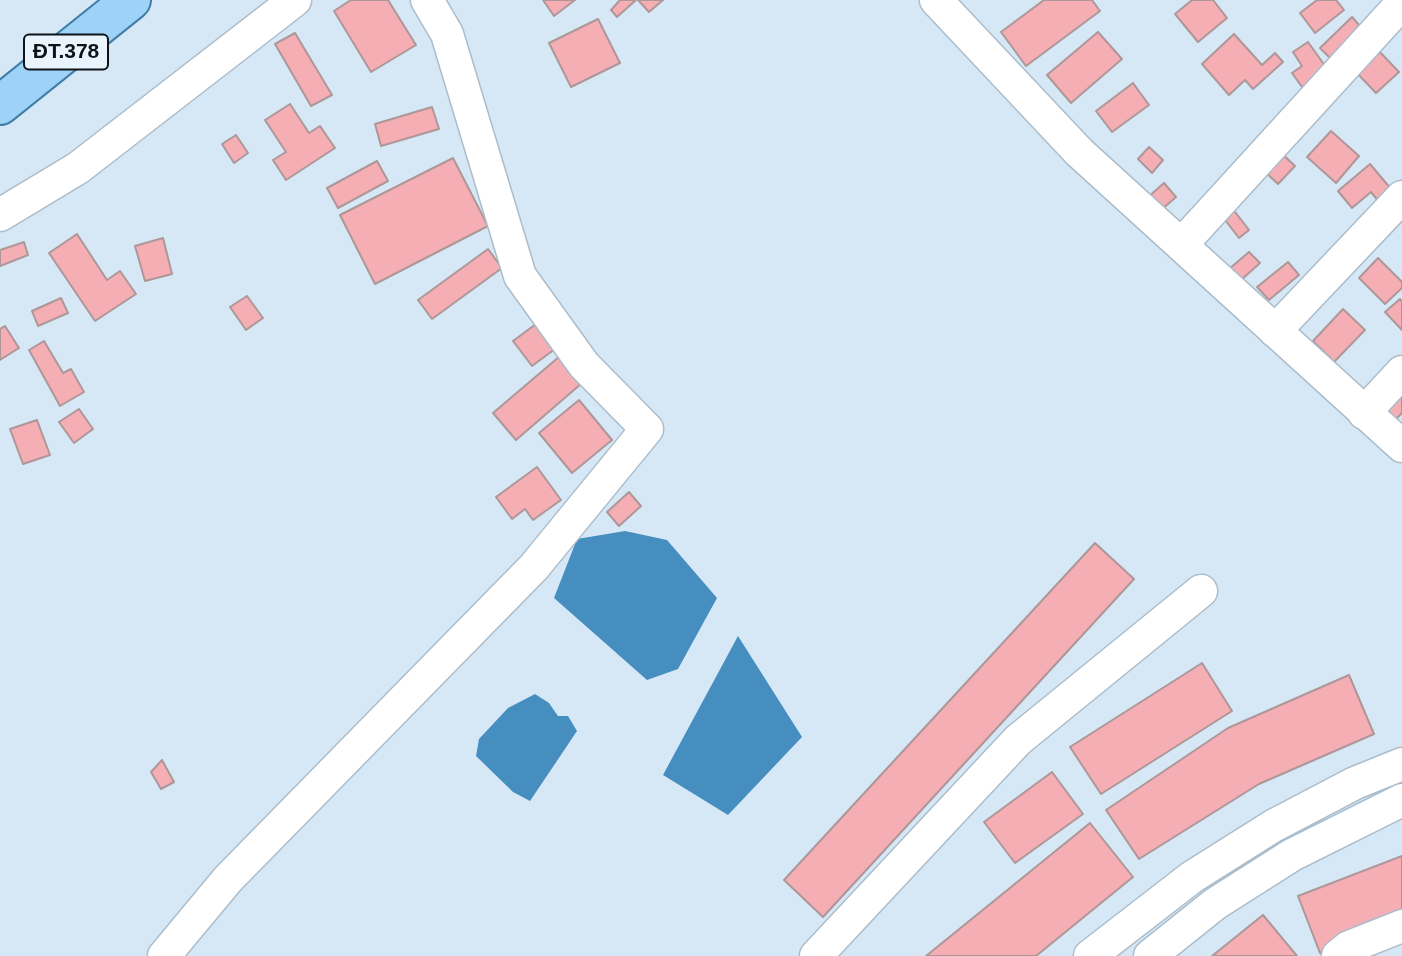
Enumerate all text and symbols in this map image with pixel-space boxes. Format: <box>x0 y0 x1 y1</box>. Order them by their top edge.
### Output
road number: ĐT.378 <box>24 34 108 70</box>

